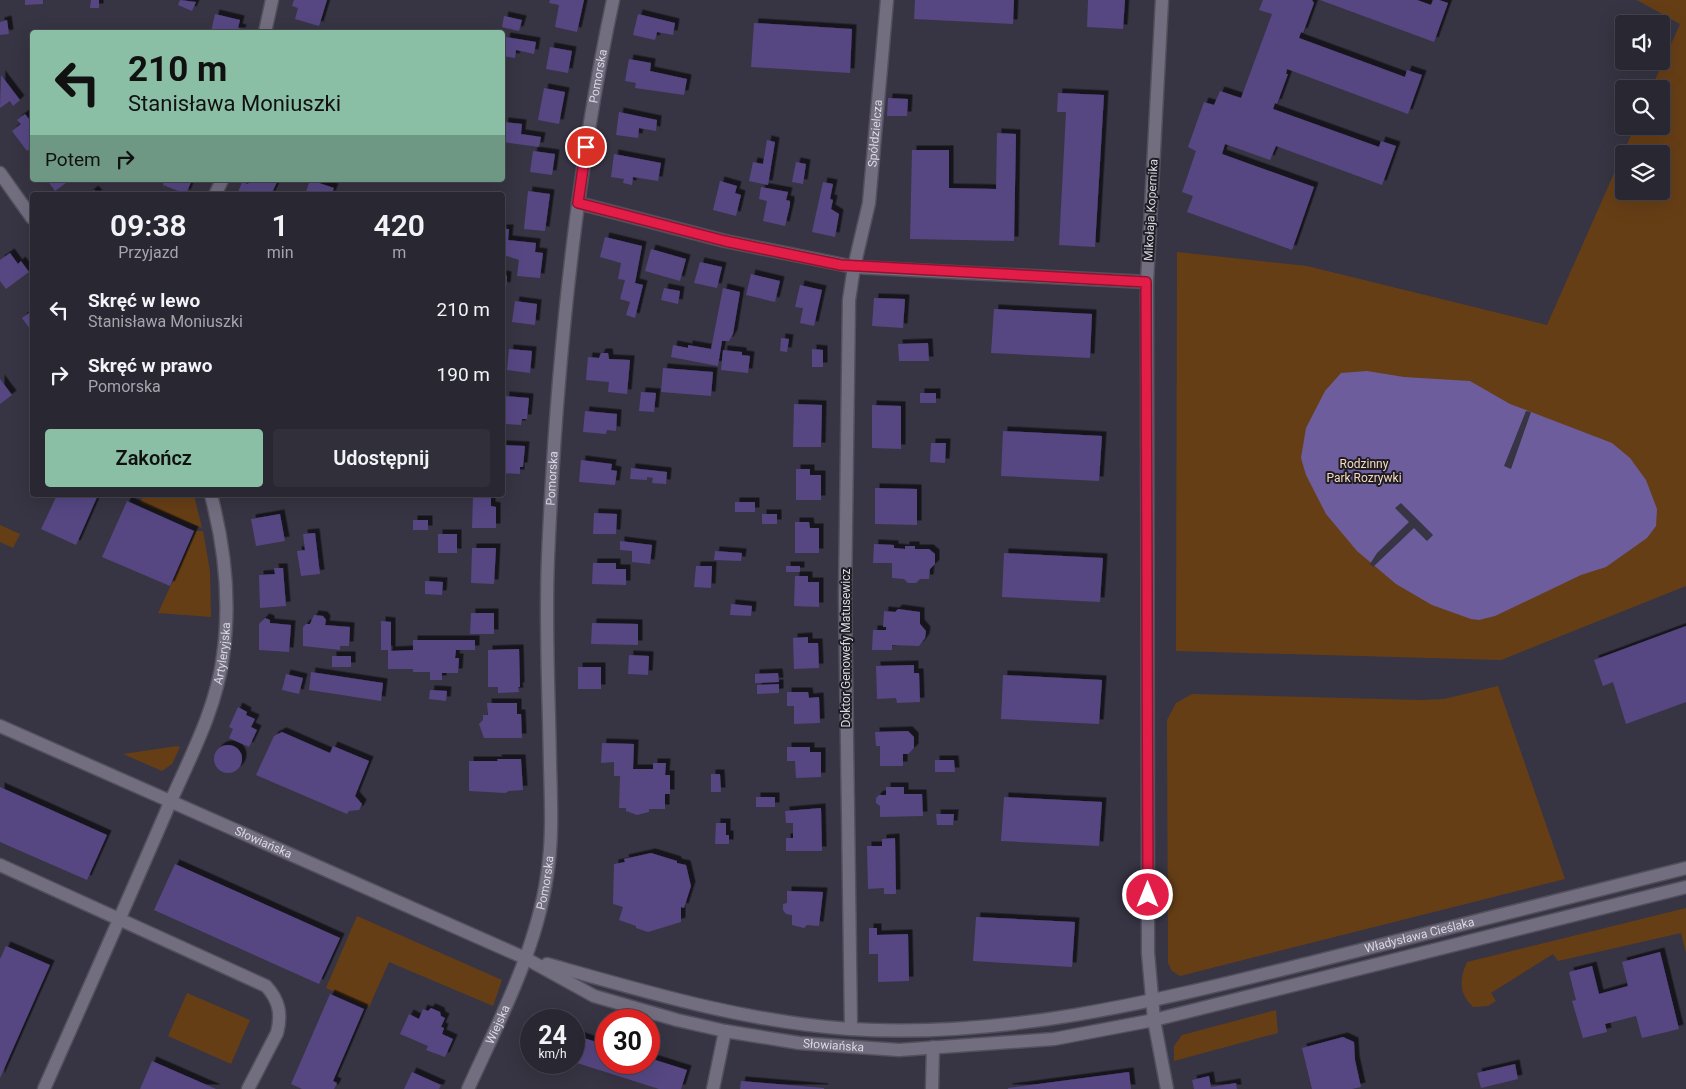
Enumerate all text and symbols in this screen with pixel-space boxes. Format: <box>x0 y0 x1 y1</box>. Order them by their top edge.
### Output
map controls <box>1615 15 1670 200</box>
button: sound <box>1615 15 1670 70</box>
street label: Pomorska <box>586 48 610 104</box>
text: 210 m <box>128 49 227 90</box>
icon: left <box>45 50 110 115</box>
button: search <box>1615 80 1670 135</box>
text: Stanisława Moniuszki <box>128 91 341 116</box>
street label: Spółdzielcza <box>865 99 885 168</box>
pin <box>565 126 607 168</box>
icon: arrive <box>572 133 600 161</box>
icon: right <box>111 145 139 173</box>
button: layers <box>1615 145 1670 200</box>
text: Potem <box>45 148 101 171</box>
street label: Mikołaja Kopernika <box>1141 159 1161 261</box>
text: 09:38 <box>110 208 187 243</box>
text: 1 <box>272 208 289 243</box>
text: 420 <box>374 208 425 243</box>
text: Przyjazd <box>118 243 179 262</box>
text: min <box>267 243 294 262</box>
text: m <box>392 243 406 262</box>
text: Skręć w lewo <box>88 289 200 312</box>
icon: left <box>45 296 73 324</box>
text: 210 m <box>437 298 490 321</box>
text: Stanisława Moniuszki <box>88 312 243 331</box>
text: Skręć w prawo <box>88 354 212 377</box>
icon: right <box>45 361 73 389</box>
text: 190 m <box>437 363 490 386</box>
text: Pomorska <box>88 377 161 396</box>
button: Zakończ <box>45 429 263 487</box>
button: Udostępnij <box>273 429 490 487</box>
street label: Pomorska <box>544 451 561 506</box>
park label: Rodzinny Park Rozrywki <box>1326 457 1402 485</box>
street label: Doktor Genowefy Matusewicz <box>839 568 853 727</box>
street label: Artyleryjska <box>211 622 233 686</box>
street label: Słowiańska <box>233 824 294 861</box>
street label: Pomorska <box>534 855 557 911</box>
position arrow <box>1121 868 1173 920</box>
street label: Władysława Cieślaka <box>1363 915 1476 956</box>
street label: Wiejska <box>483 1003 513 1046</box>
speed limit sign: 30 <box>595 1009 660 1074</box>
text: 24 <box>538 1021 567 1050</box>
street label: Słowiańska <box>803 1036 865 1055</box>
text: km/h <box>538 1047 567 1061</box>

